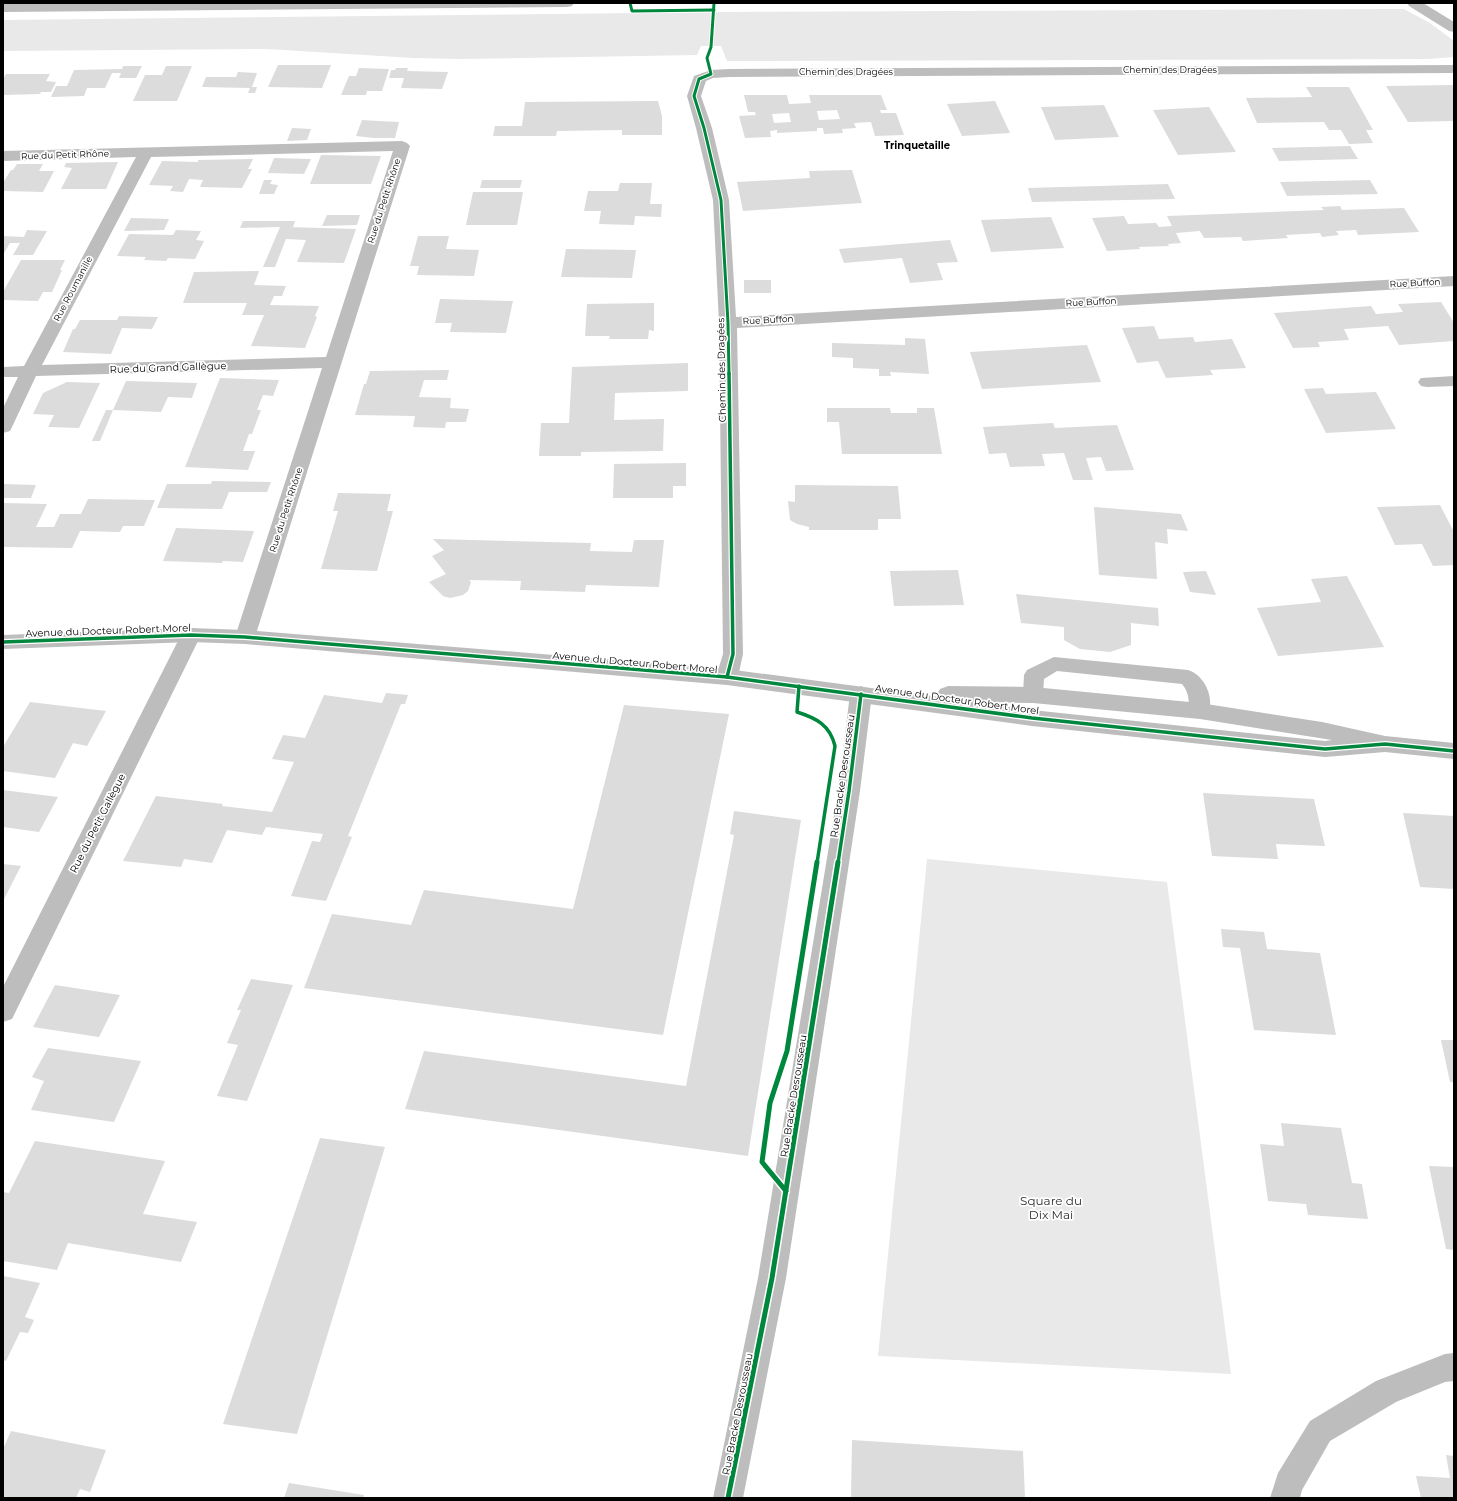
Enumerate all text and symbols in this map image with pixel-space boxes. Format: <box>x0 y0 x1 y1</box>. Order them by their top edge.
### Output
street label: Chemin des Dragées <box>1123 64 1218 75</box>
street label: Chemin des Dragées <box>799 66 894 77</box>
district label: Trinquetaille <box>884 139 950 152</box>
street label: Rue du Petit Rhône <box>21 147 110 162</box>
street label: Rue du Petit Rhône <box>365 157 403 245</box>
street label: Rue Roumanille <box>51 254 95 323</box>
street label: Rue Buffon <box>1389 276 1441 289</box>
street label: Rue Buffon <box>1065 295 1117 308</box>
street label: Rue Buffon <box>742 313 794 326</box>
street label: Chemin des Dragées <box>714 318 729 422</box>
street label: Rue du Grand Gallègue <box>109 359 227 376</box>
street label: Rue du Petit Rhône <box>267 466 305 554</box>
street label: Avenue du Docteur Robert Morel <box>25 621 191 640</box>
street label: Avenue du Docteur Robert Morel <box>552 649 718 676</box>
street label: Avenue du Docteur Robert Morel <box>874 682 1040 717</box>
street label: Rue Bracke Desrousseau <box>827 714 858 838</box>
street label: Rue du Petit Gallègue <box>67 771 128 875</box>
street label: Rue Bracke Desrousseau <box>777 1034 810 1158</box>
park label: Square du Dix Mai <box>1020 1193 1082 1222</box>
street label: Rue Bracke Desrousseau <box>719 1352 756 1476</box>

